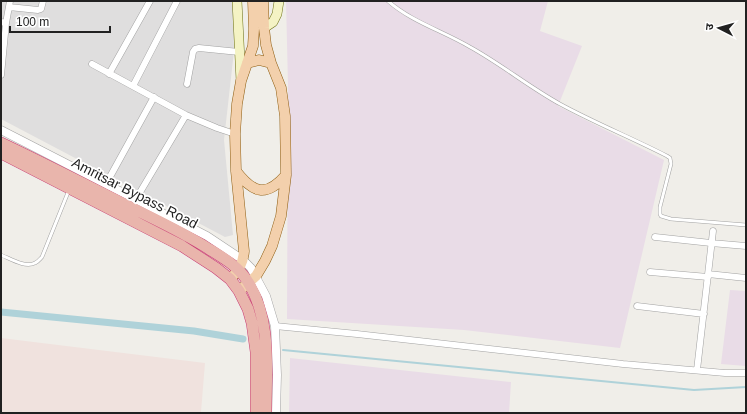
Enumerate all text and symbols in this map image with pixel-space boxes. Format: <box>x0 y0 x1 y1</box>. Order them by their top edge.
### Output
scale bar <box>10 8 110 34</box>
north arrow <box>699 8 739 48</box>
text: 100 m <box>16 15 49 29</box>
text: उ <box>703 23 715 31</box>
street label: Amritsar Bypass Road <box>69 154 201 232</box>

